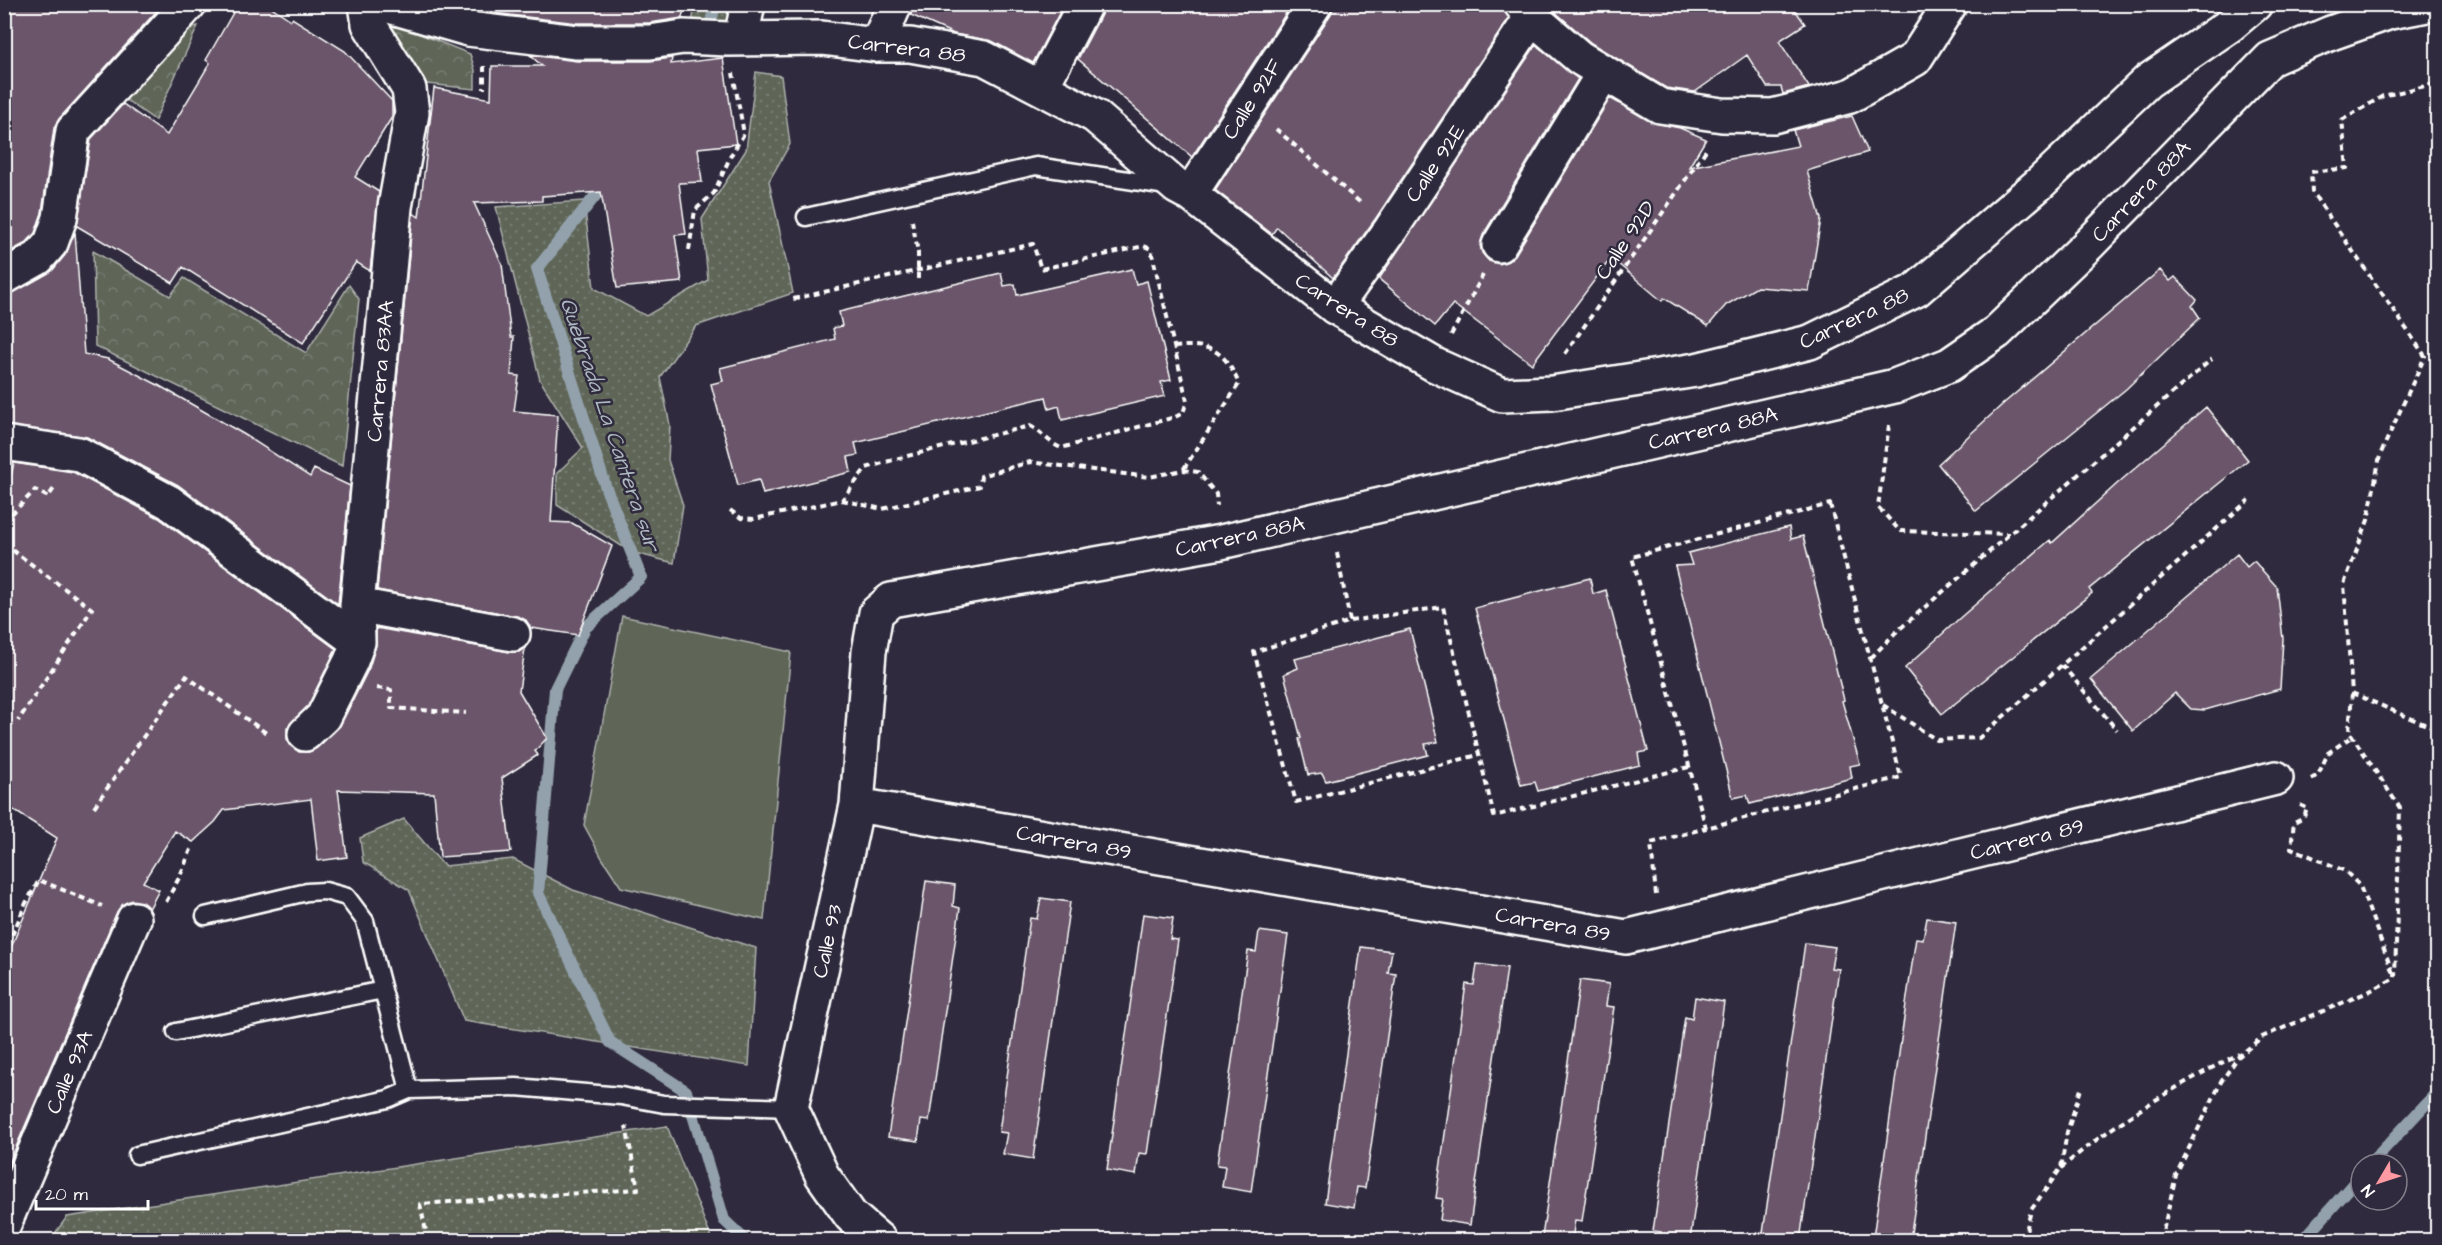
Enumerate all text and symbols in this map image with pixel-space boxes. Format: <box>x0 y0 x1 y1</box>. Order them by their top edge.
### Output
street label: Carrera 88 <box>847 27 968 70</box>
street label: Calle 92F <box>1216 53 1289 145</box>
street label: Calle 92E <box>1399 118 1472 208</box>
street label: Carrera 88A <box>2085 134 2198 249</box>
street label: Calle 92D <box>1588 195 1663 286</box>
street label: Carrera 88 <box>1289 266 1404 355</box>
street label: Carrera 88 <box>1795 280 1914 357</box>
water label: Quebrada La Cantera sur <box>552 294 668 558</box>
street label: Carrera 83AA <box>360 299 401 443</box>
street label: Carrera 88A <box>1646 399 1781 457</box>
street label: Carrera 88A <box>1173 509 1308 564</box>
street label: Carrera 89 <box>1967 811 2087 868</box>
street label: Carrera 89 <box>1014 818 1134 867</box>
street label: Carrera 89 <box>1493 900 1613 949</box>
street label: Calle 93 <box>806 901 849 981</box>
street label: Calle 93A <box>39 1026 100 1118</box>
north arrow <box>2349 1152 2409 1212</box>
scale bar <box>36 1173 148 1211</box>
text: N <box>2356 1180 2380 1202</box>
text: 20 m <box>45 1182 88 1207</box>

